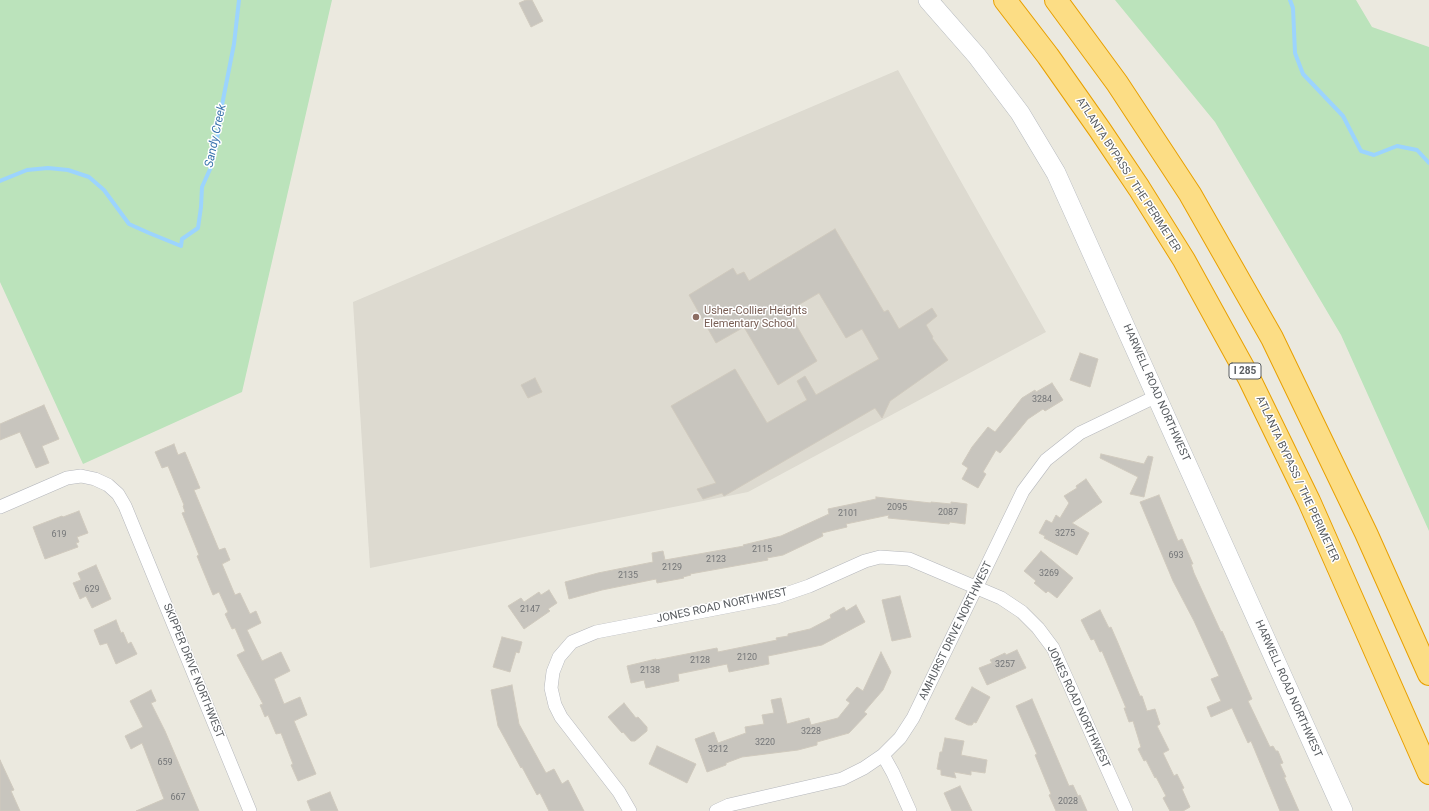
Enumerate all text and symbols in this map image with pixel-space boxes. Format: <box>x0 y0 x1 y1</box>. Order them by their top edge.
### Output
street label: ATLANTA BYPASS / THE PERIMETER <box>1073 95 1183 255</box>
water label: Sandy Creek <box>202 103 230 169</box>
place label: Usher-Collier Heights Elementary School <box>704 304 807 330</box>
marker: Usher-Collier Heights Elementary School <box>691 312 701 322</box>
street label: HARWELL ROAD NORTHWEST <box>1120 322 1192 464</box>
road number: I 285 <box>1229 363 1261 379</box>
street label: ATLANTA BYPASS / THE PERIMETER <box>1253 394 1341 564</box>
house number: 3284 <box>1032 395 1052 405</box>
house number: 2095 <box>887 503 907 513</box>
house number: 2087 <box>938 508 958 518</box>
house number: 2101 <box>838 509 858 519</box>
house number: 3275 <box>1055 529 1075 539</box>
house number: 619 <box>51 530 67 540</box>
house number: 2115 <box>752 545 772 555</box>
house number: 693 <box>1168 551 1184 561</box>
house number: 2123 <box>706 555 726 565</box>
street label: AMHURST DRIVE NORTHWEST <box>917 560 995 702</box>
house number: 2129 <box>662 563 682 573</box>
house number: 3269 <box>1039 569 1059 579</box>
house number: 2135 <box>618 571 638 581</box>
house number: 629 <box>84 585 100 595</box>
street label: JONES ROAD NORTHWEST <box>655 586 789 626</box>
street label: SKIPPER DRIVE NORTHWEST <box>160 602 226 740</box>
house number: 2147 <box>520 605 540 615</box>
street label: HARWELL ROAD NORTHWEST <box>1252 618 1324 760</box>
street label: JONES ROAD NORTHWEST <box>1044 644 1112 770</box>
house number: 2120 <box>737 653 757 663</box>
house number: 2128 <box>690 656 710 666</box>
house number: 3257 <box>995 660 1015 670</box>
house number: 2138 <box>640 666 660 676</box>
house number: 3228 <box>801 727 821 737</box>
house number: 3220 <box>755 738 775 748</box>
house number: 3212 <box>708 745 728 755</box>
house number: 659 <box>157 758 173 768</box>
house number: 667 <box>170 793 186 803</box>
house number: 2028 <box>1058 797 1078 807</box>

